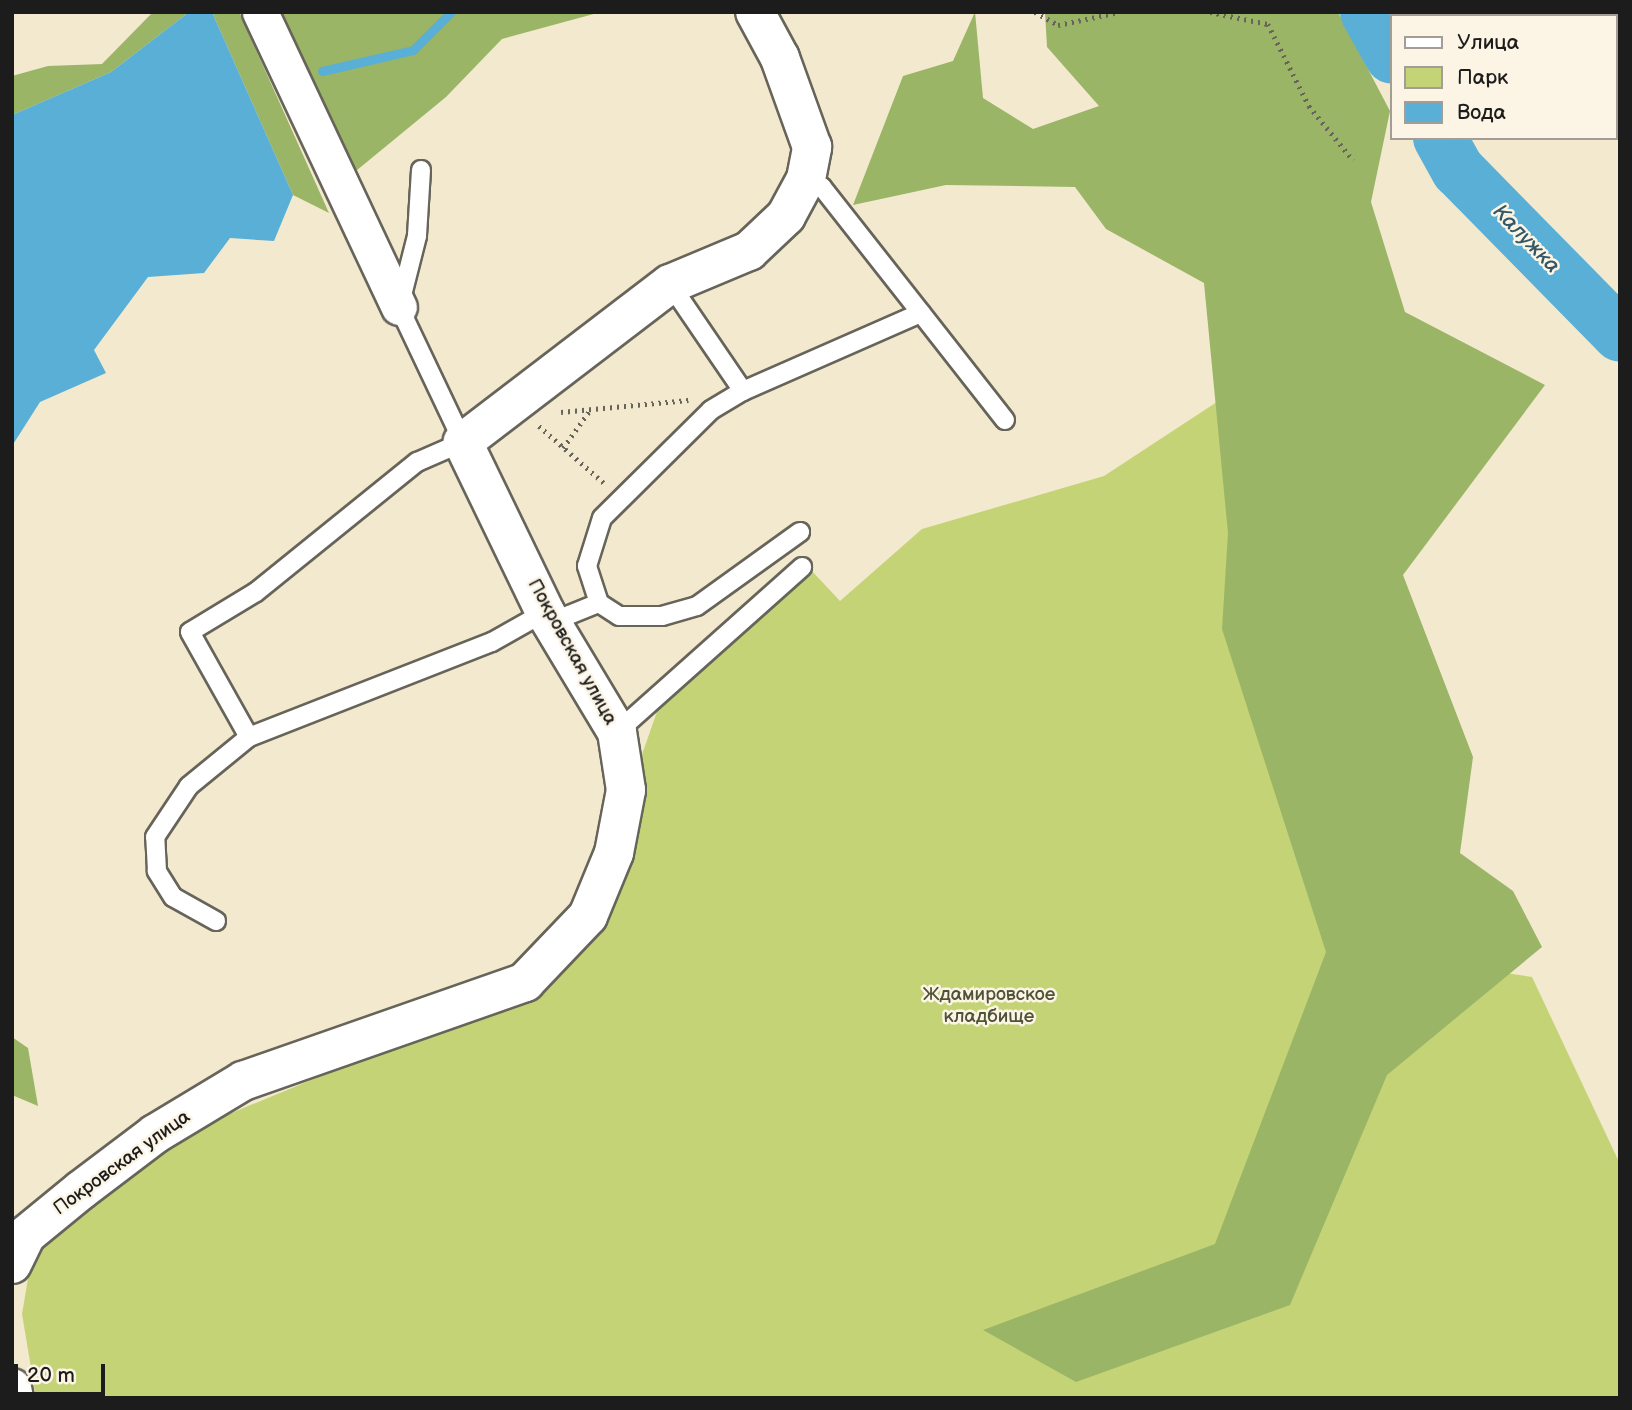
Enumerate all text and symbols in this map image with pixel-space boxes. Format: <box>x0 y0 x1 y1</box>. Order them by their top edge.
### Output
legend <box>1390 14 1618 140</box>
text: Улица <box>1457 30 1519 55</box>
text: Парк <box>1457 65 1508 90</box>
text: Вода <box>1457 100 1506 125</box>
water label: Калужка <box>1487 199 1565 279</box>
street label: Покровская улица <box>522 575 622 729</box>
park label: Ждамировское кладбище <box>923 984 1055 1028</box>
street label: Покровская улица <box>49 1106 195 1220</box>
scale bar <box>18 1350 108 1394</box>
text: 20 m <box>27 1363 75 1388</box>

